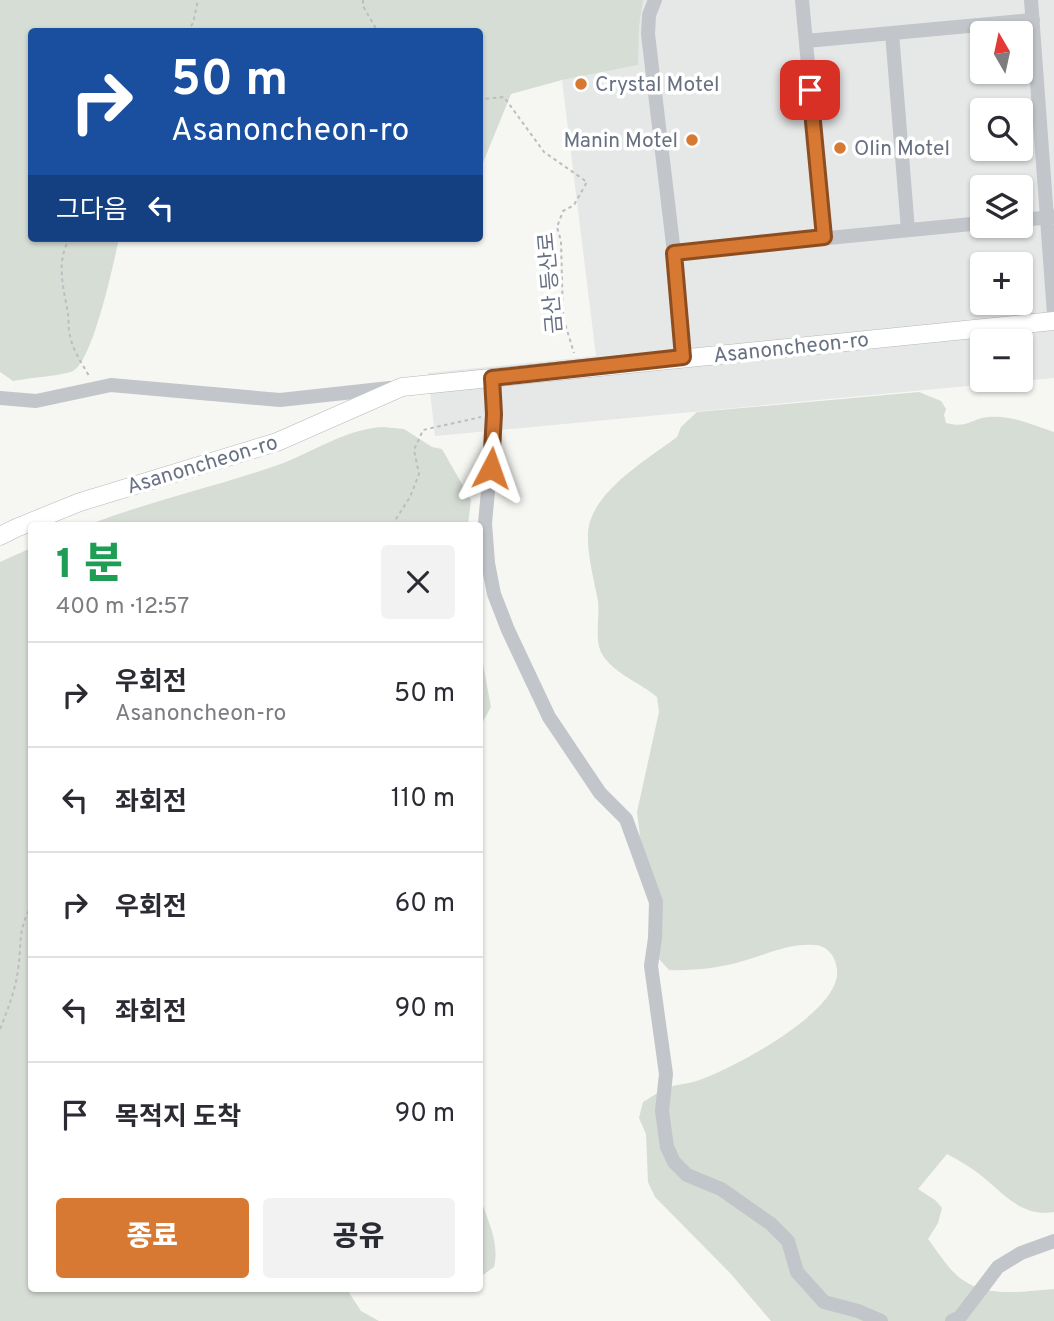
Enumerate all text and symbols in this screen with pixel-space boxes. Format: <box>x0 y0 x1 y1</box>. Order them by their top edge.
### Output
north arrow <box>970 21 1032 84</box>
map controls <box>970 21 1033 392</box>
text: 50 m <box>171 51 288 113</box>
icon: right <box>56 56 147 147</box>
pin <box>780 60 840 120</box>
icon: arrive <box>791 71 829 109</box>
place label: Crystal Motel <box>595 72 719 99</box>
marker: Crystal Motel <box>573 76 589 92</box>
button: search <box>970 98 1033 161</box>
text: Asanoncheon-ro <box>171 112 409 152</box>
place label: Manin Motel <box>564 128 678 155</box>
marker: Manin Motel <box>684 132 700 148</box>
place label: Olin Motel <box>854 136 950 163</box>
marker: Olin Motel <box>832 140 848 156</box>
button: layers <box>970 175 1033 238</box>
icon: left <box>142 189 180 227</box>
text: 그다음 <box>56 195 128 228</box>
street label: 금산 등산로 <box>534 231 569 335</box>
button: + <box>970 252 1033 315</box>
street label: Asanoncheon-ro <box>712 327 870 370</box>
button: − <box>970 329 1033 392</box>
street label: Asanoncheon-ro <box>124 430 281 501</box>
position arrow <box>454 431 528 505</box>
text: 1 분 <box>56 540 123 593</box>
button: close <box>381 545 455 619</box>
text: 400 m · 12:57 <box>56 593 189 622</box>
text: 우회전 <box>115 667 187 700</box>
icon: right <box>56 676 94 714</box>
text: 50 m <box>394 678 455 711</box>
text: Asanoncheon-ro <box>115 700 286 729</box>
icon: left <box>56 781 94 819</box>
text: 110 m <box>391 783 455 816</box>
text: 좌회전 <box>115 787 187 820</box>
icon: right <box>56 886 94 924</box>
text: 60 m <box>395 888 455 921</box>
text: 우회전 <box>115 892 187 925</box>
icon: left <box>56 991 94 1029</box>
text: 90 m <box>395 993 455 1026</box>
text: 좌회전 <box>115 997 187 1030</box>
icon: arrive <box>56 1096 94 1134</box>
text: 90 m <box>395 1098 455 1131</box>
text: 목적지 도착 <box>115 1102 241 1135</box>
button: 종료 <box>56 1198 249 1278</box>
button: 공유 <box>263 1198 455 1278</box>

